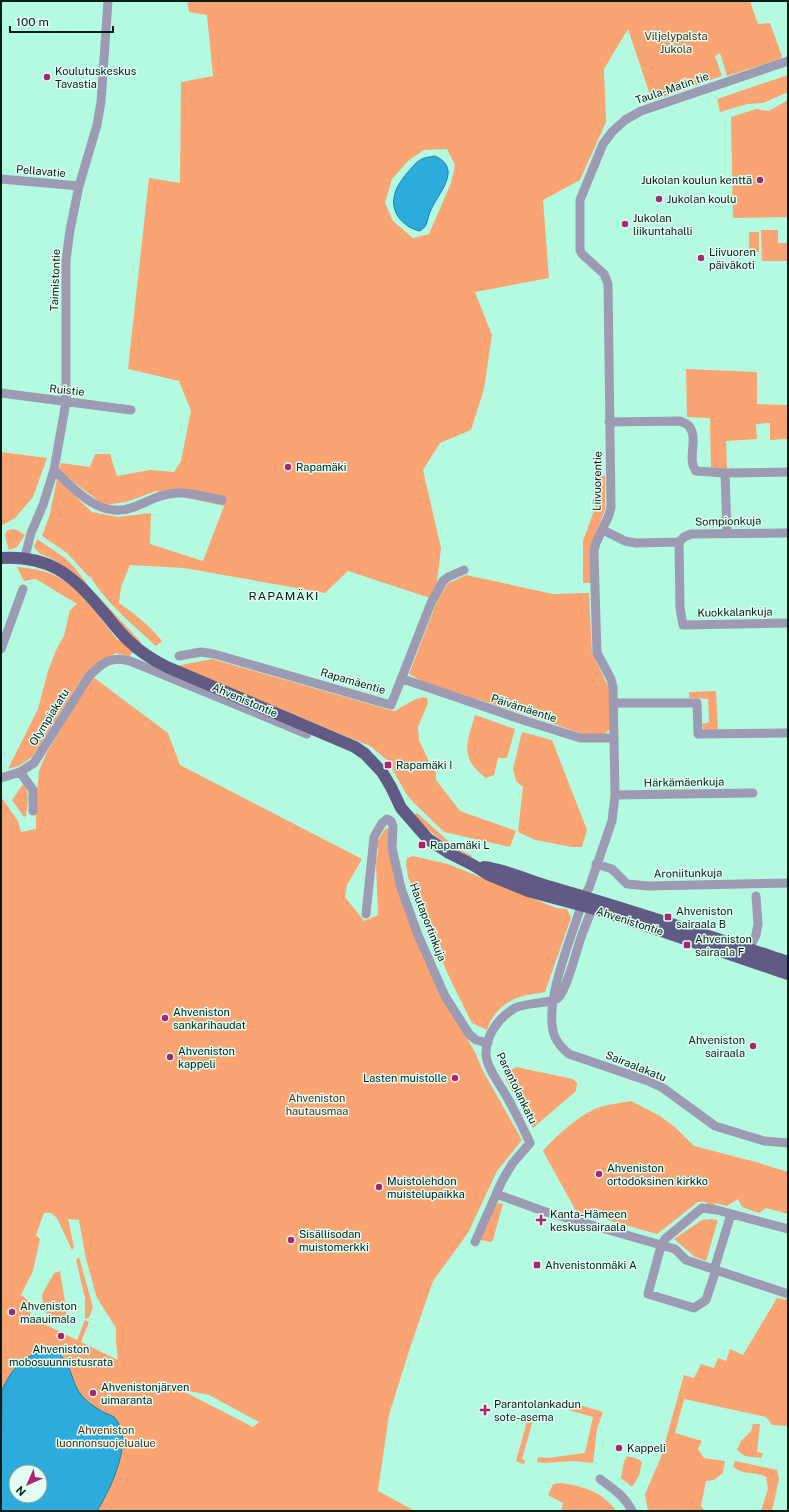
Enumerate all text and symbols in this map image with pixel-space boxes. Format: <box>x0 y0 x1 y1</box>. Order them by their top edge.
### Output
scale bar <box>10 8 113 34</box>
text: 100 m <box>16 15 49 29</box>
park label: Viljelypalsta Jukola <box>644 30 708 55</box>
place label: Koulutuskeskus Tavastia <box>55 65 137 90</box>
street label: Taula-Matin tie <box>634 70 710 106</box>
marker: Koulutuskeskus Tavastia <box>42 72 52 82</box>
street label: Pellavatie <box>16 163 66 179</box>
place label: Jukolan koulun kenttä <box>641 174 752 186</box>
marker: Jukolan koulun kenttä <box>755 175 765 185</box>
place label: Jukolan koulu <box>667 193 736 205</box>
marker: Jukolan koulu <box>654 194 664 204</box>
place label: Jukolan liikuntahalli <box>633 212 692 237</box>
marker: Jukolan liikuntahalli <box>620 219 630 229</box>
place label: Liivuoren päiväkoti <box>709 246 756 271</box>
street label: Taimistontie <box>48 249 62 311</box>
marker: Liivuoren päiväkoti <box>696 253 706 263</box>
street label: Ruistie <box>49 382 85 398</box>
street label: Liivuorentie <box>590 451 604 511</box>
place label: Rapamäki <box>296 461 346 473</box>
marker: Rapamäki <box>283 462 293 472</box>
street label: Sompionkuja <box>695 514 761 528</box>
district label: RAPAMÄKI <box>249 589 319 603</box>
street label: Kuokkalankuja <box>697 605 773 619</box>
street label: Rapamäentie <box>319 666 387 696</box>
street label: Ahvenistontie <box>211 681 279 719</box>
street label: Olympiakatu <box>27 687 71 747</box>
street label: Päivämäentie <box>490 692 558 724</box>
place label: Rapamäki I <box>396 759 452 771</box>
marker: Rapamäki I <box>383 760 393 770</box>
street label: Härkämäenkuja <box>644 775 724 789</box>
place label: Rapamäki L <box>430 839 489 851</box>
marker: Rapamäki L <box>417 840 427 850</box>
street label: Aroniitunkuja <box>654 866 722 880</box>
street label: Hautaportinkuja <box>408 881 448 963</box>
street label: Ahvenistontie <box>595 905 665 937</box>
place label: Ahveniston sairaala B <box>676 905 733 930</box>
marker: Ahveniston sairaala B <box>663 912 673 922</box>
place label: Ahveniston sairaala F <box>695 933 752 958</box>
marker: Ahveniston sairaala F <box>682 940 692 950</box>
place label: Ahveniston sankarihaudat <box>173 1006 246 1031</box>
marker: Ahveniston sankarihaudat <box>160 1013 170 1023</box>
place label: Ahveniston sairaala <box>688 1034 745 1059</box>
marker: Ahveniston sairaala <box>748 1041 758 1051</box>
place label: Ahveniston kappeli <box>178 1045 235 1070</box>
street label: Sairaalakatu <box>604 1048 668 1084</box>
street label: Parantolankatu <box>495 1050 539 1126</box>
marker: Ahveniston kappeli <box>165 1052 175 1062</box>
place label: Lasten muistolle <box>363 1072 447 1084</box>
marker: Lasten muistolle <box>450 1073 460 1083</box>
park label: Ahveniston hautausmaa <box>286 1092 348 1117</box>
place label: Ahveniston ortodoksinen kirkko <box>607 1162 708 1187</box>
marker: Ahveniston ortodoksinen kirkko <box>594 1169 604 1179</box>
place label: Muistolehdon muistelupaikka <box>387 1175 465 1200</box>
marker: Muistolehdon muistelupaikka <box>374 1182 384 1192</box>
place label: Kanta-Hämeen keskussairaala <box>550 1208 627 1233</box>
marker: Kanta-Hämeen keskussairaala <box>535 1214 547 1226</box>
place label: Sisällisodan muistomerkki <box>299 1228 369 1253</box>
marker: Sisällisodan muistomerkki <box>286 1235 296 1245</box>
place label: Ahvenistonmäki A <box>545 1259 637 1271</box>
marker: Ahvenistonmäki A <box>532 1260 542 1270</box>
place label: Ahveniston maauimala <box>20 1300 77 1325</box>
marker: Ahveniston maauimala <box>7 1307 17 1317</box>
marker: Ahveniston mobosuunnistusrata <box>56 1331 66 1341</box>
place label: Ahveniston mobosuunnistusrata <box>9 1343 113 1368</box>
place label: Ahvenistonjärven uimaranta <box>101 1381 189 1406</box>
marker: Ahvenistonjärven uimaranta <box>88 1388 98 1398</box>
place label: Parantolankadun sote-asema <box>494 1398 581 1423</box>
marker: Parantolankadun sote-asema <box>479 1404 491 1416</box>
park label: Ahveniston luonnonsuojelualue <box>56 1424 156 1449</box>
place label: Kappeli <box>627 1442 666 1454</box>
marker: Kappeli <box>614 1443 624 1453</box>
north arrow <box>8 1464 48 1504</box>
text: N <box>14 1484 28 1498</box>

